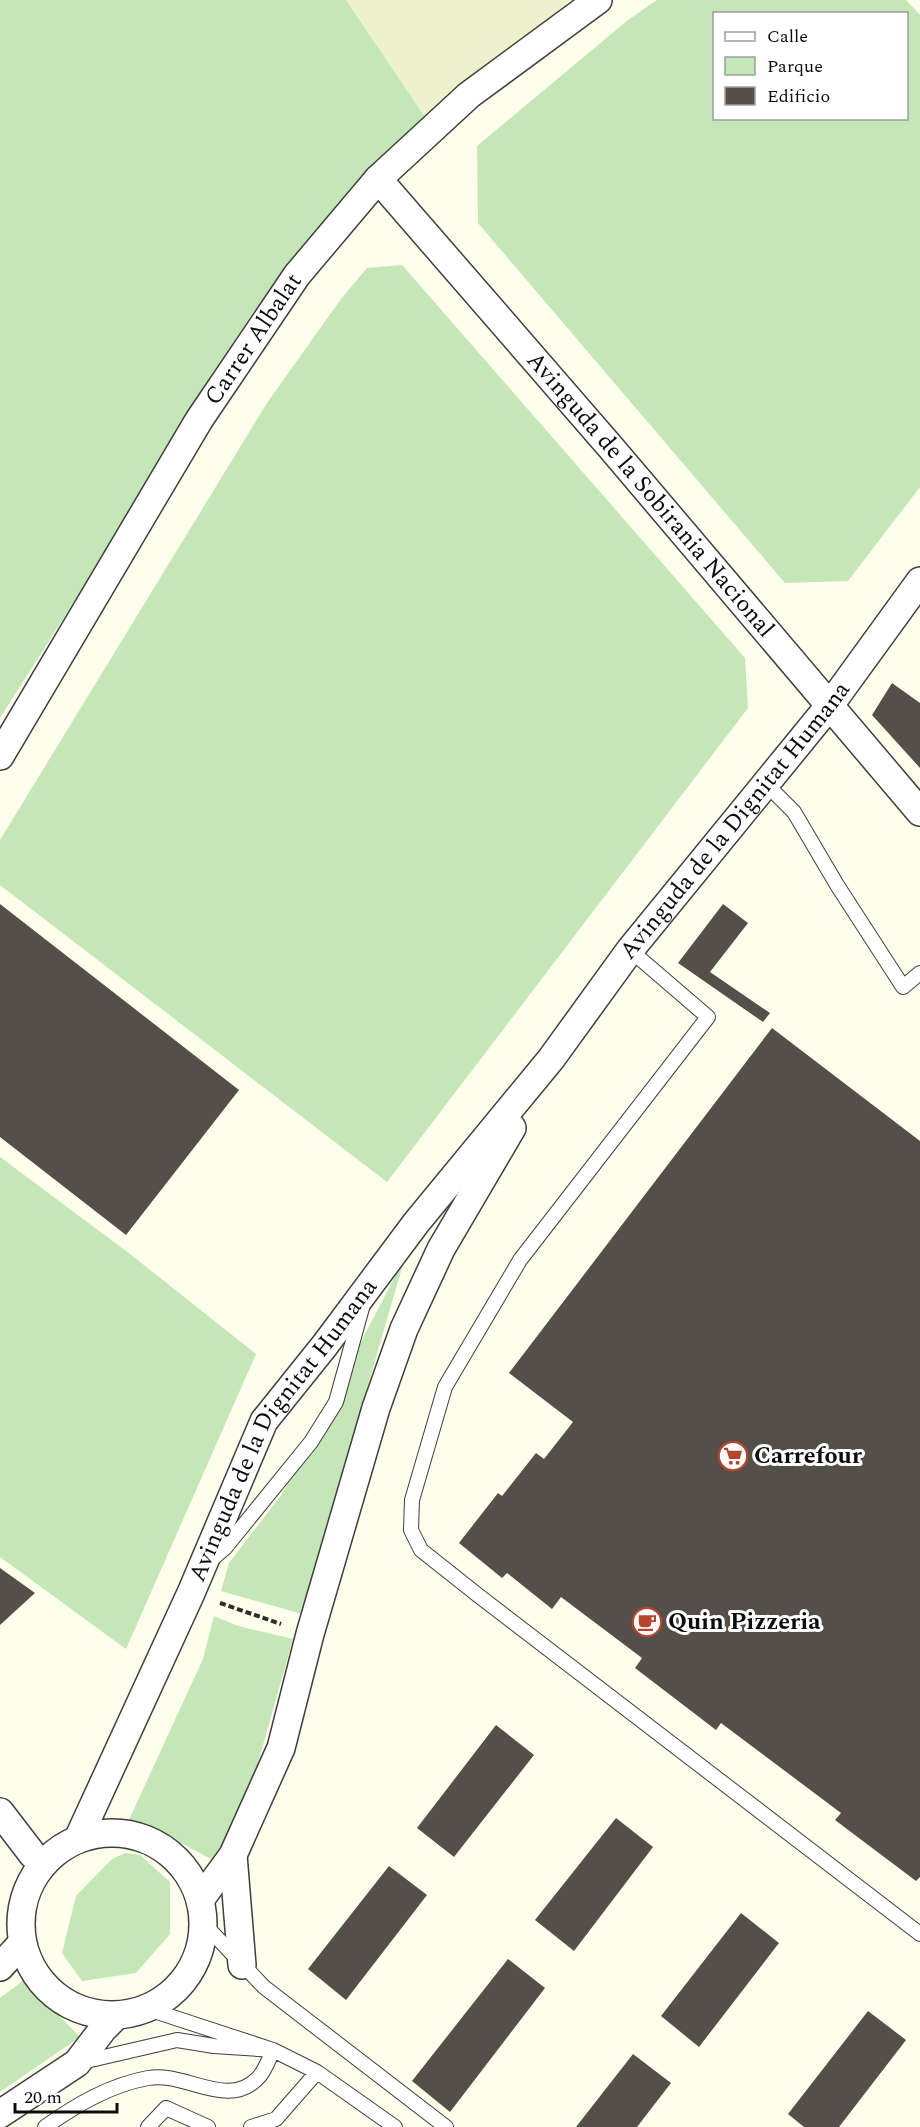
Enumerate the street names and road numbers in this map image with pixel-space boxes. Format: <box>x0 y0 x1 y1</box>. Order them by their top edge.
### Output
street label: Carrer Albalat <box>196 266 311 413</box>
street label: Avinguda de la Sobirania Nacional <box>518 344 783 646</box>
street label: Avinguda de la Dignitat Humana <box>611 674 860 968</box>
street label: Avinguda de la Dignitat Humana <box>180 1271 387 1588</box>

